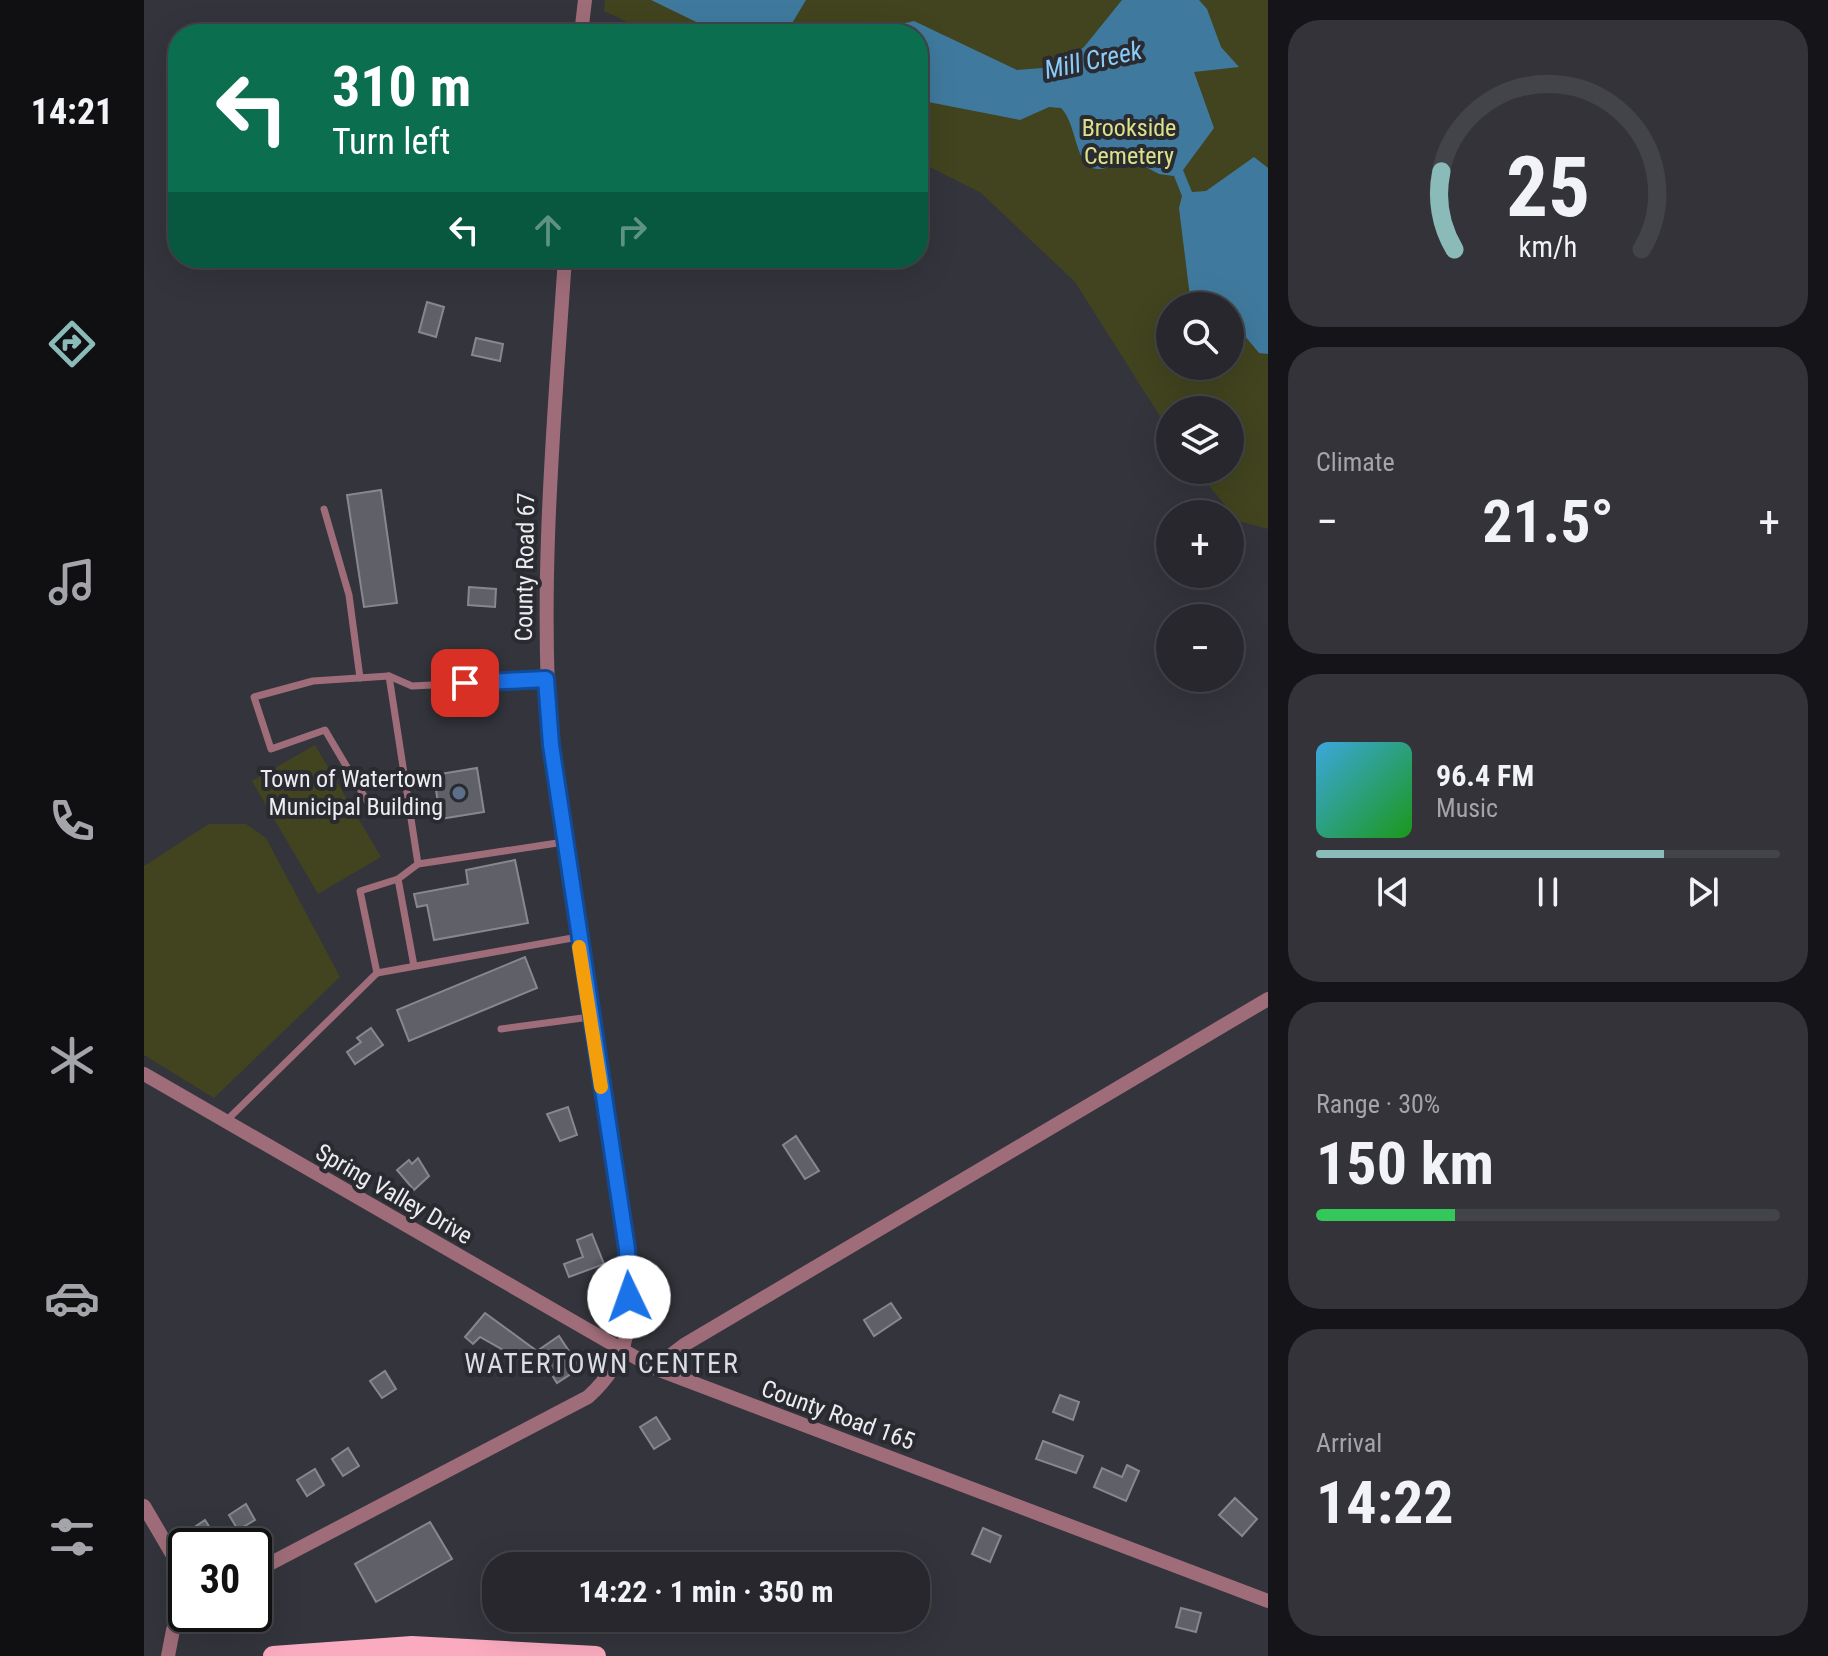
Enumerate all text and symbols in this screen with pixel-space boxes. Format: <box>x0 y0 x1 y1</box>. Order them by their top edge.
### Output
water label: Mill Creek <box>1041 35 1145 85</box>
text: 310 m <box>332 54 471 120</box>
icon: left <box>200 56 304 160</box>
text: 14:21 <box>31 91 113 133</box>
park label: Brookside Cemetery <box>1082 114 1176 170</box>
text: Turn left <box>332 121 450 163</box>
text: 25 <box>1506 138 1590 235</box>
icon: left <box>442 208 486 252</box>
icon: ahead <box>526 208 570 252</box>
icon: right <box>610 208 654 252</box>
text: km/h <box>1519 230 1577 264</box>
map controls <box>1156 292 1244 692</box>
button: search <box>1156 292 1244 380</box>
icon: directions <box>44 316 100 372</box>
button: layers <box>1156 396 1244 484</box>
text: Climate <box>1316 447 1395 477</box>
text: 21.5° <box>1482 486 1614 557</box>
street label: County Road 67 <box>510 492 540 642</box>
text: − <box>1316 496 1338 548</box>
text: + <box>1758 496 1780 548</box>
button: + <box>1156 500 1244 588</box>
icon: music <box>44 554 100 610</box>
button: − <box>1156 604 1244 692</box>
pin <box>431 649 499 717</box>
icon: arrive <box>443 661 487 705</box>
text: 96.4 FM <box>1436 758 1534 793</box>
place label: Town of Watertown Municipal Building <box>260 765 443 821</box>
marker: Town of Watertown Municipal Building <box>450 784 468 802</box>
icon: phone <box>44 793 100 849</box>
text: Music <box>1436 793 1498 823</box>
icon: previous <box>1371 870 1415 914</box>
icon: pause <box>1526 870 1570 914</box>
icon: next <box>1681 870 1725 914</box>
icon: climate <box>44 1032 100 1088</box>
text: Range · 30% <box>1316 1089 1440 1119</box>
text: 150 km <box>1316 1128 1494 1199</box>
street label: Spring Valley Drive <box>311 1138 477 1250</box>
position arrow <box>587 1255 671 1339</box>
icon: car <box>44 1270 100 1326</box>
district label: WATERTOWN CENTER <box>464 1347 740 1380</box>
street label: County Road 165 <box>758 1374 918 1456</box>
text: Arrival <box>1316 1428 1382 1458</box>
text: 14:22 <box>1316 1467 1454 1538</box>
icon: filters <box>44 1509 100 1565</box>
speed limit sign: 30 <box>168 1528 272 1632</box>
text: 14:22 · 1 min · 350 m <box>579 1574 833 1609</box>

